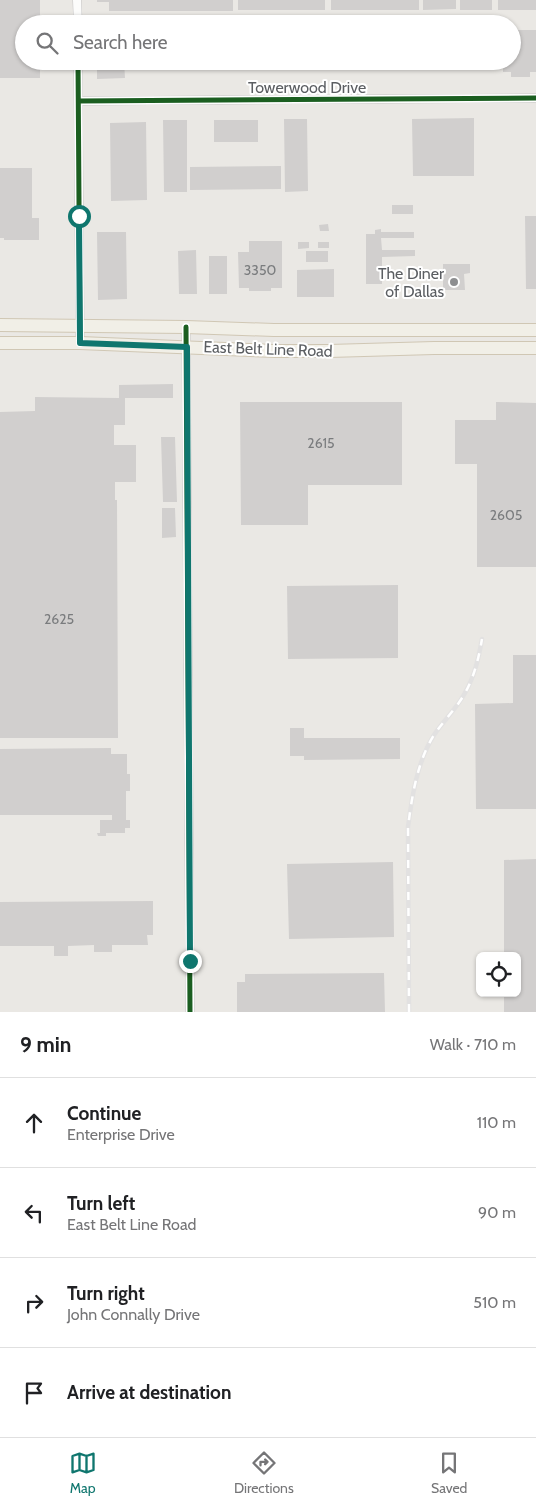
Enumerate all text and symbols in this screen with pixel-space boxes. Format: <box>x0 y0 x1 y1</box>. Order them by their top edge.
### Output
search box <box>15 15 521 70</box>
icon: search <box>33 29 61 57</box>
text: Search here <box>73 31 167 54</box>
street label: Towerwood Drive <box>248 78 366 97</box>
route start <box>68 205 91 228</box>
house number: 3350 <box>244 261 276 279</box>
place label: The Diner of Dallas <box>378 264 445 301</box>
marker: The Diner of Dallas <box>448 276 460 288</box>
street label: East Belt Line Road <box>203 337 333 361</box>
house number: 2615 <box>307 434 335 452</box>
house number: 2605 <box>490 506 522 524</box>
house number: 2625 <box>44 610 74 628</box>
route end <box>179 950 202 973</box>
map controls <box>476 952 521 997</box>
button: locate <box>476 952 521 997</box>
text: 9 min <box>20 1032 71 1057</box>
text: Walk · 710 m <box>430 1035 516 1054</box>
text: Continue <box>67 1102 141 1125</box>
icon: ahead <box>20 1109 48 1137</box>
text: 110 m <box>477 1113 516 1132</box>
text: Enterprise Drive <box>67 1125 175 1144</box>
text: Turn left <box>67 1192 135 1215</box>
icon: left <box>20 1199 48 1227</box>
text: 90 m <box>478 1203 516 1222</box>
text: East Belt Line Road <box>67 1215 196 1234</box>
text: Turn right <box>67 1282 145 1305</box>
icon: right <box>20 1289 48 1317</box>
text: 510 m <box>473 1293 516 1312</box>
text: John Connally Drive <box>67 1305 200 1324</box>
icon: arrive <box>20 1379 48 1407</box>
text: Arrive at destination <box>67 1381 231 1404</box>
tab: Map <box>69 1449 97 1497</box>
tab: Directions <box>234 1449 294 1497</box>
tab: Saved <box>431 1449 467 1497</box>

